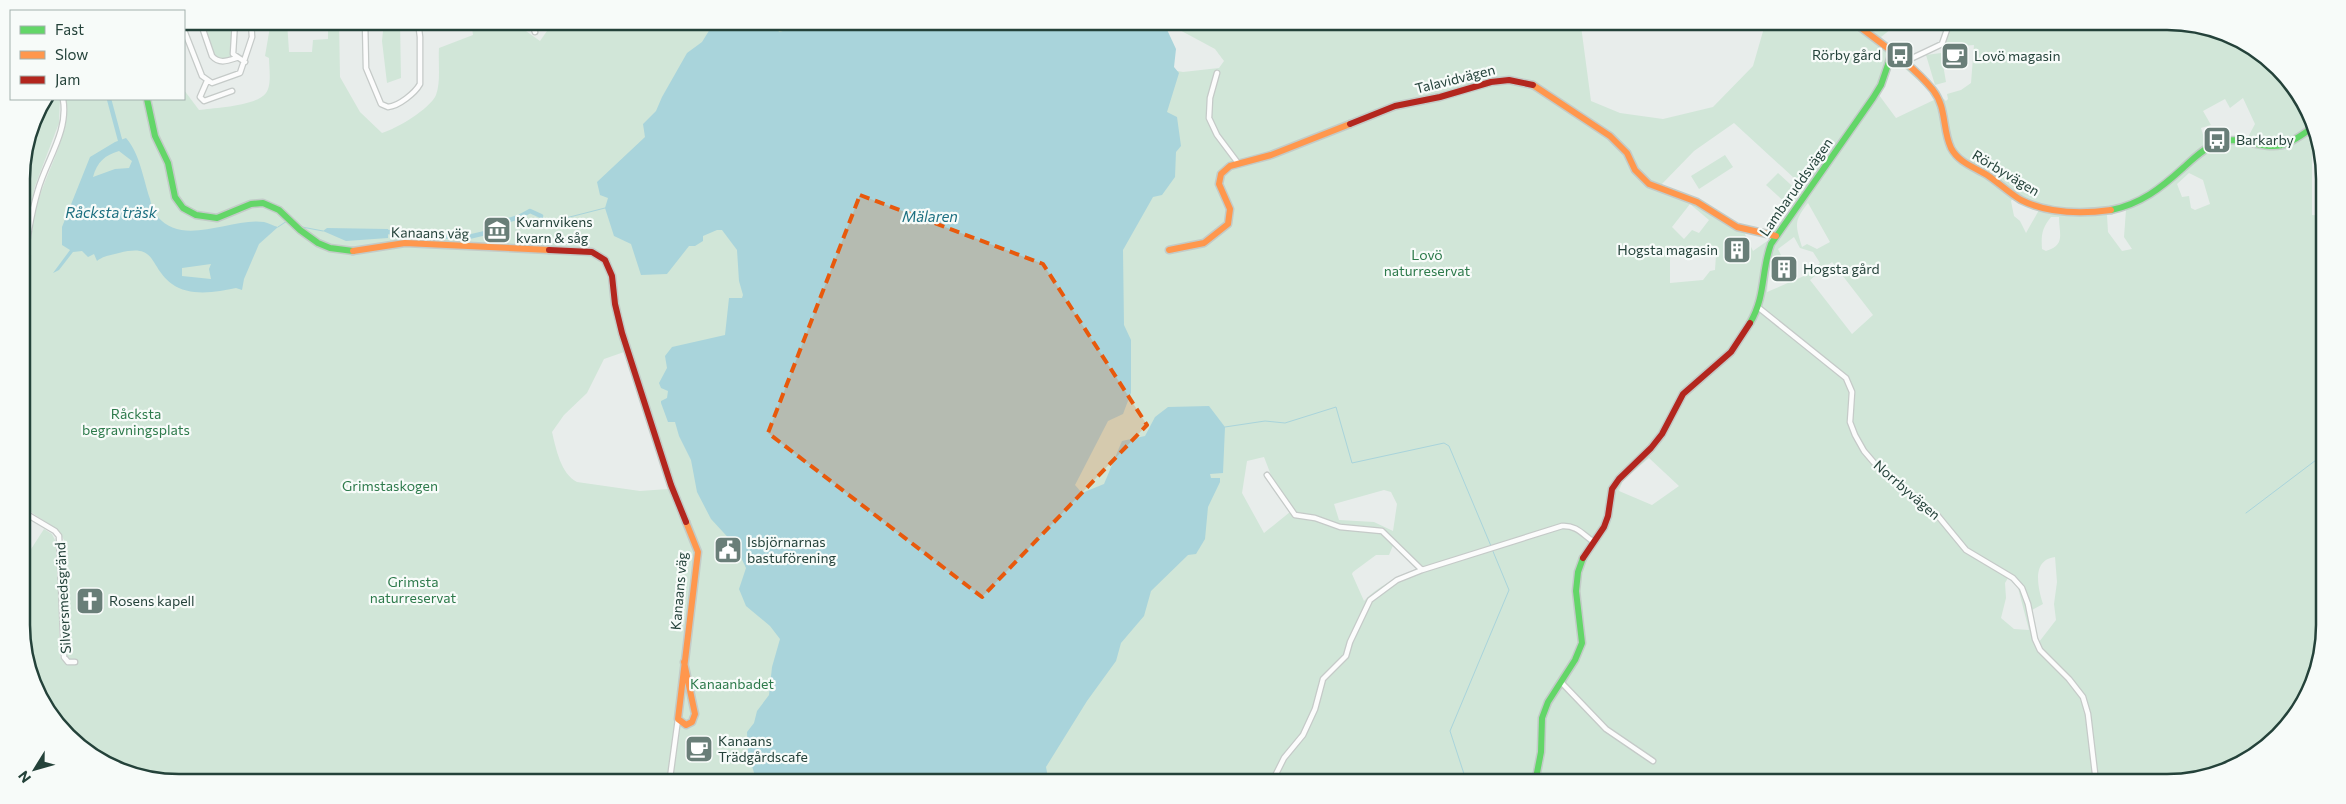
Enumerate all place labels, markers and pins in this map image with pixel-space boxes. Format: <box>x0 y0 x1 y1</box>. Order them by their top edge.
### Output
bus stop icon: Rörby gård <box>1885 40 1915 70</box>
cafe icon: Lovö magasin <box>1940 41 1970 71</box>
place label: Rörby gård <box>1812 46 1881 63</box>
place label: Lovö magasin <box>1974 47 2060 64</box>
bus stop icon: Barkarby <box>2202 125 2232 155</box>
place label: Barkarby <box>2236 131 2294 148</box>
place label: Kvarnvikens kvarn & såg <box>516 213 593 246</box>
museum icon: Kvarnvikens kvarn & såg <box>482 215 512 245</box>
building icon: Hogsta magasin <box>1722 235 1752 265</box>
place label: Hogsta magasin <box>1617 241 1718 258</box>
building icon: Hogsta gård <box>1769 254 1799 284</box>
place label: Hogsta gård <box>1803 260 1880 277</box>
place label: Isbjörnarnas bastuförening <box>747 533 836 566</box>
public building icon: Isbjörnarnas bastuförening <box>713 535 743 565</box>
church icon: Rosens kapell <box>75 586 105 616</box>
place label: Rosens kapell <box>109 592 195 609</box>
place label: Kanaans Trädgårdscafe <box>718 732 808 765</box>
cafe icon: Kanaans Trädgårdscafe <box>684 734 714 764</box>

